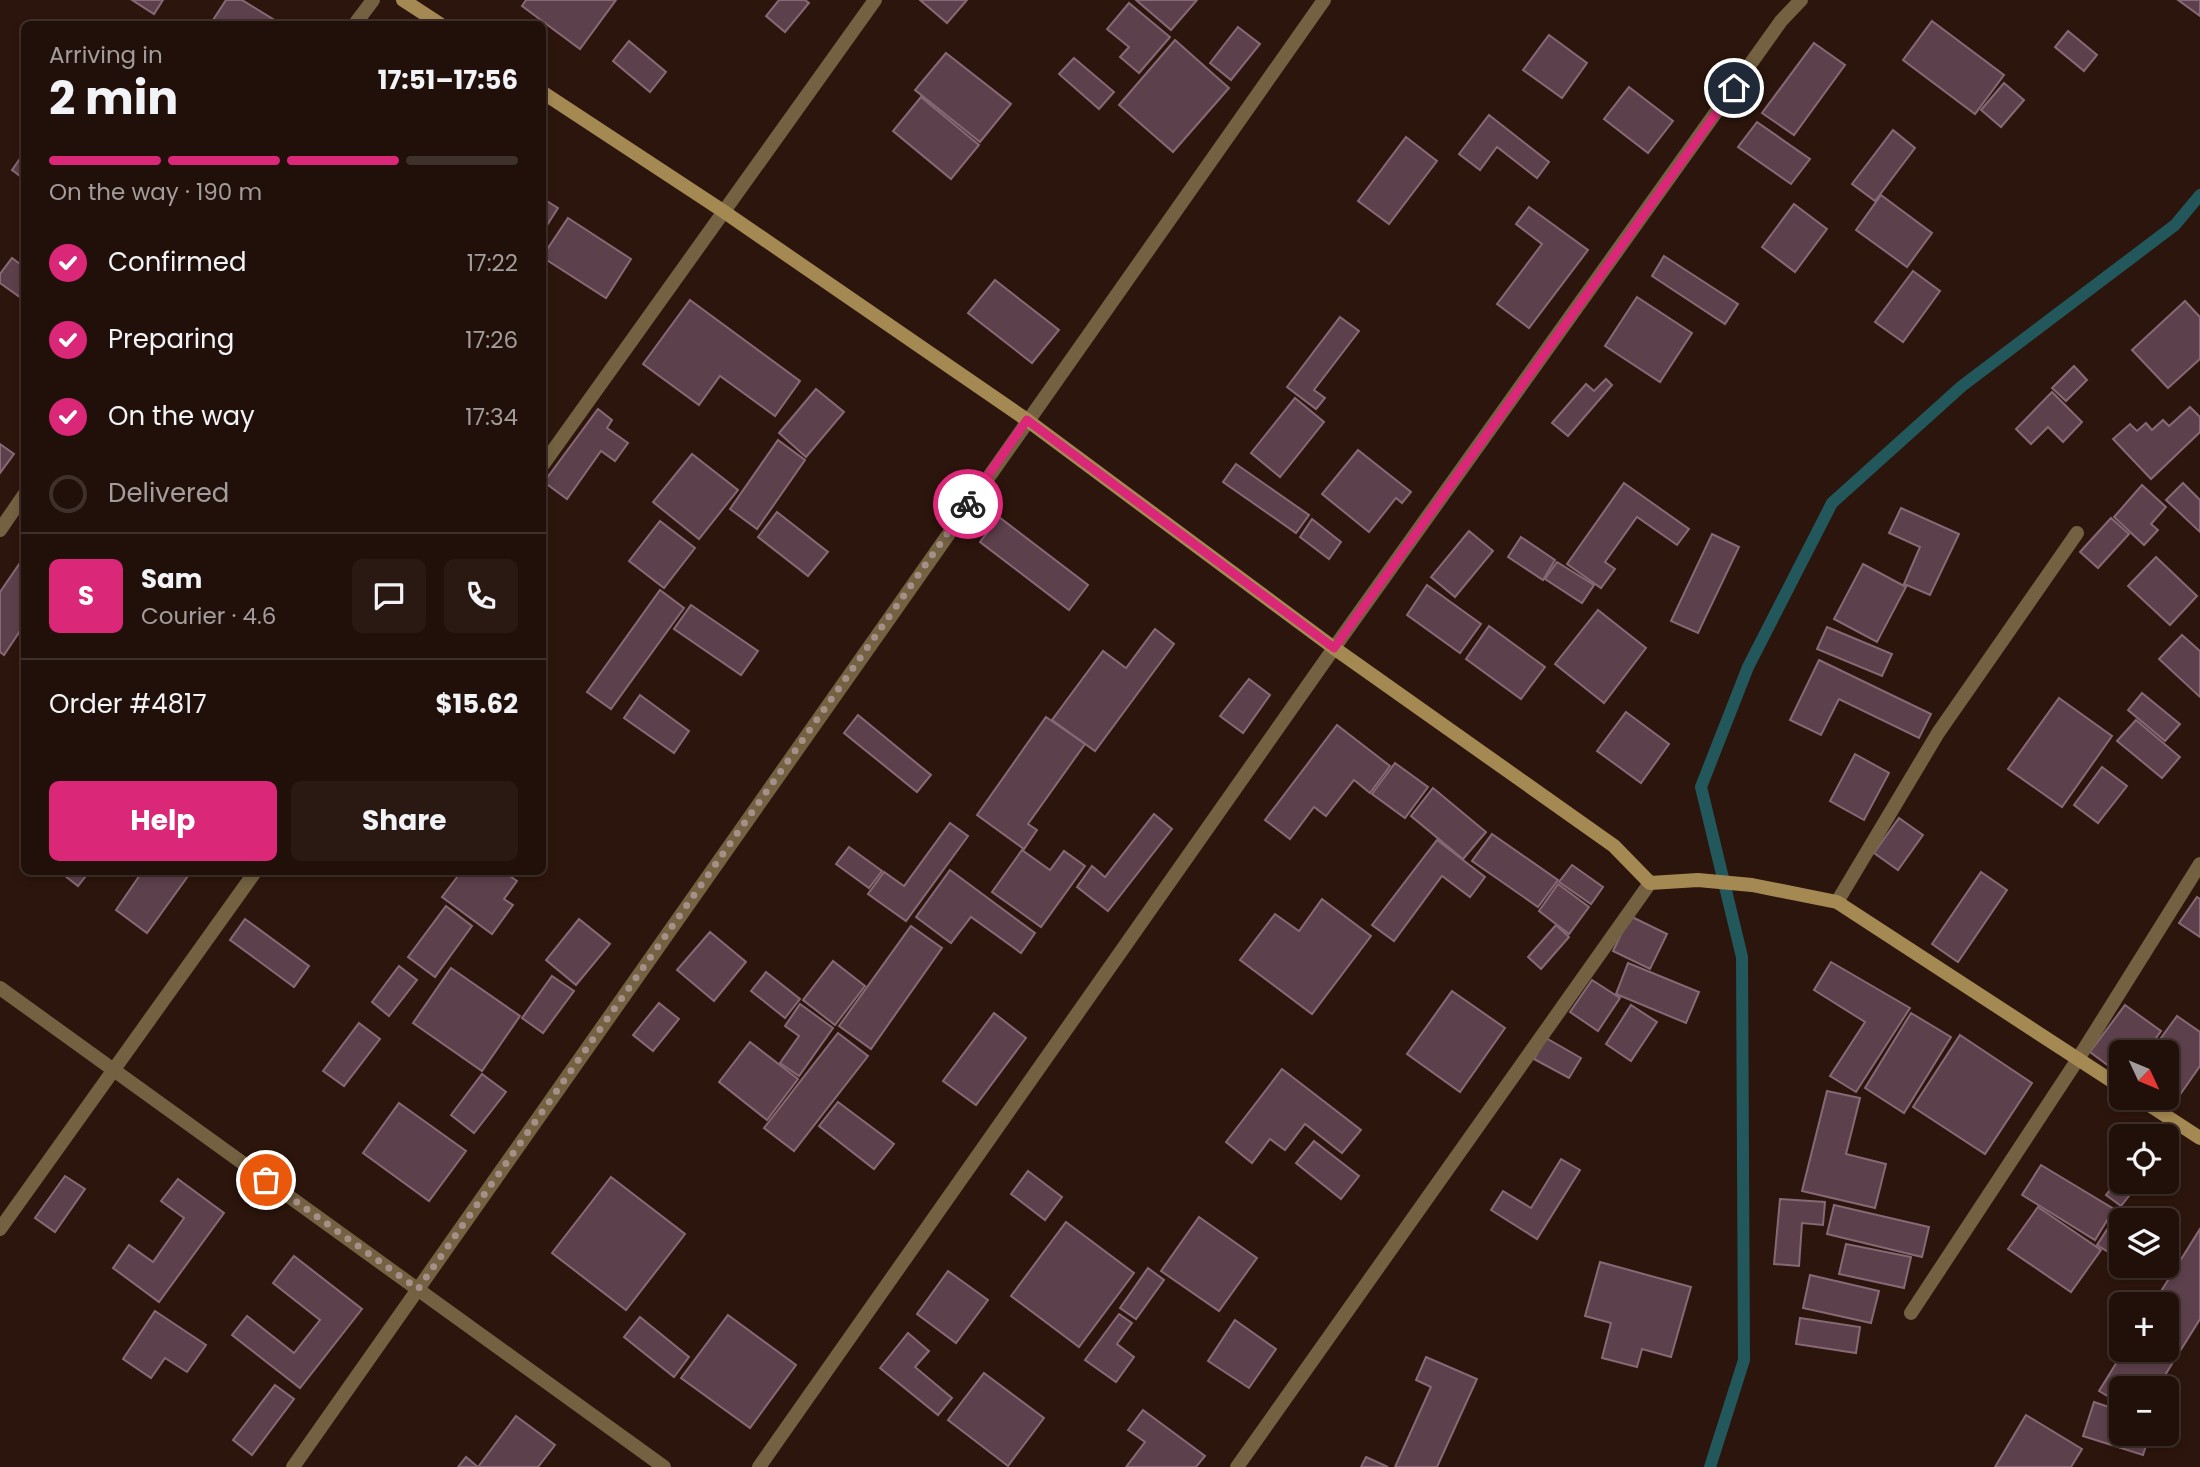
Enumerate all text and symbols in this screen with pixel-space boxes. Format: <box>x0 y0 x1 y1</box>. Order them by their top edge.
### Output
text: Arriving in <box>49 39 163 71</box>
pin <box>1704 58 1764 118</box>
text: 17:51–17:56 <box>378 62 518 98</box>
text: 2 min <box>49 66 178 130</box>
icon: home <box>1715 69 1753 107</box>
text: On the way · 190 m <box>49 176 262 208</box>
icon: check <box>49 244 87 282</box>
text: Confirmed <box>108 244 246 280</box>
text: 17:22 <box>467 247 518 279</box>
icon: check <box>49 321 87 359</box>
text: Preparing <box>108 321 234 357</box>
text: 17:26 <box>465 324 518 356</box>
icon: check <box>49 398 87 436</box>
text: On the way <box>108 398 255 434</box>
text: 17:34 <box>465 401 518 433</box>
courier <box>933 469 1003 539</box>
text: Delivered <box>108 475 229 511</box>
icon: bike <box>949 485 987 523</box>
button: chat <box>352 559 426 633</box>
button: phone <box>444 559 518 633</box>
text: Sam <box>141 561 202 597</box>
text: S <box>78 578 94 614</box>
text: Courier · 4.6 <box>141 600 276 632</box>
text: Order #4817 <box>49 686 207 722</box>
text: $15.62 <box>435 686 518 722</box>
button: Help <box>49 781 277 861</box>
button: Share <box>291 781 518 861</box>
north arrow <box>2109 1040 2179 1110</box>
map controls <box>2109 1040 2179 1446</box>
button: locate <box>2109 1124 2179 1194</box>
pin <box>236 1150 296 1210</box>
icon: bag <box>247 1161 285 1199</box>
button: layers <box>2109 1208 2179 1278</box>
button: + <box>2109 1292 2179 1362</box>
button: − <box>2109 1376 2179 1446</box>

